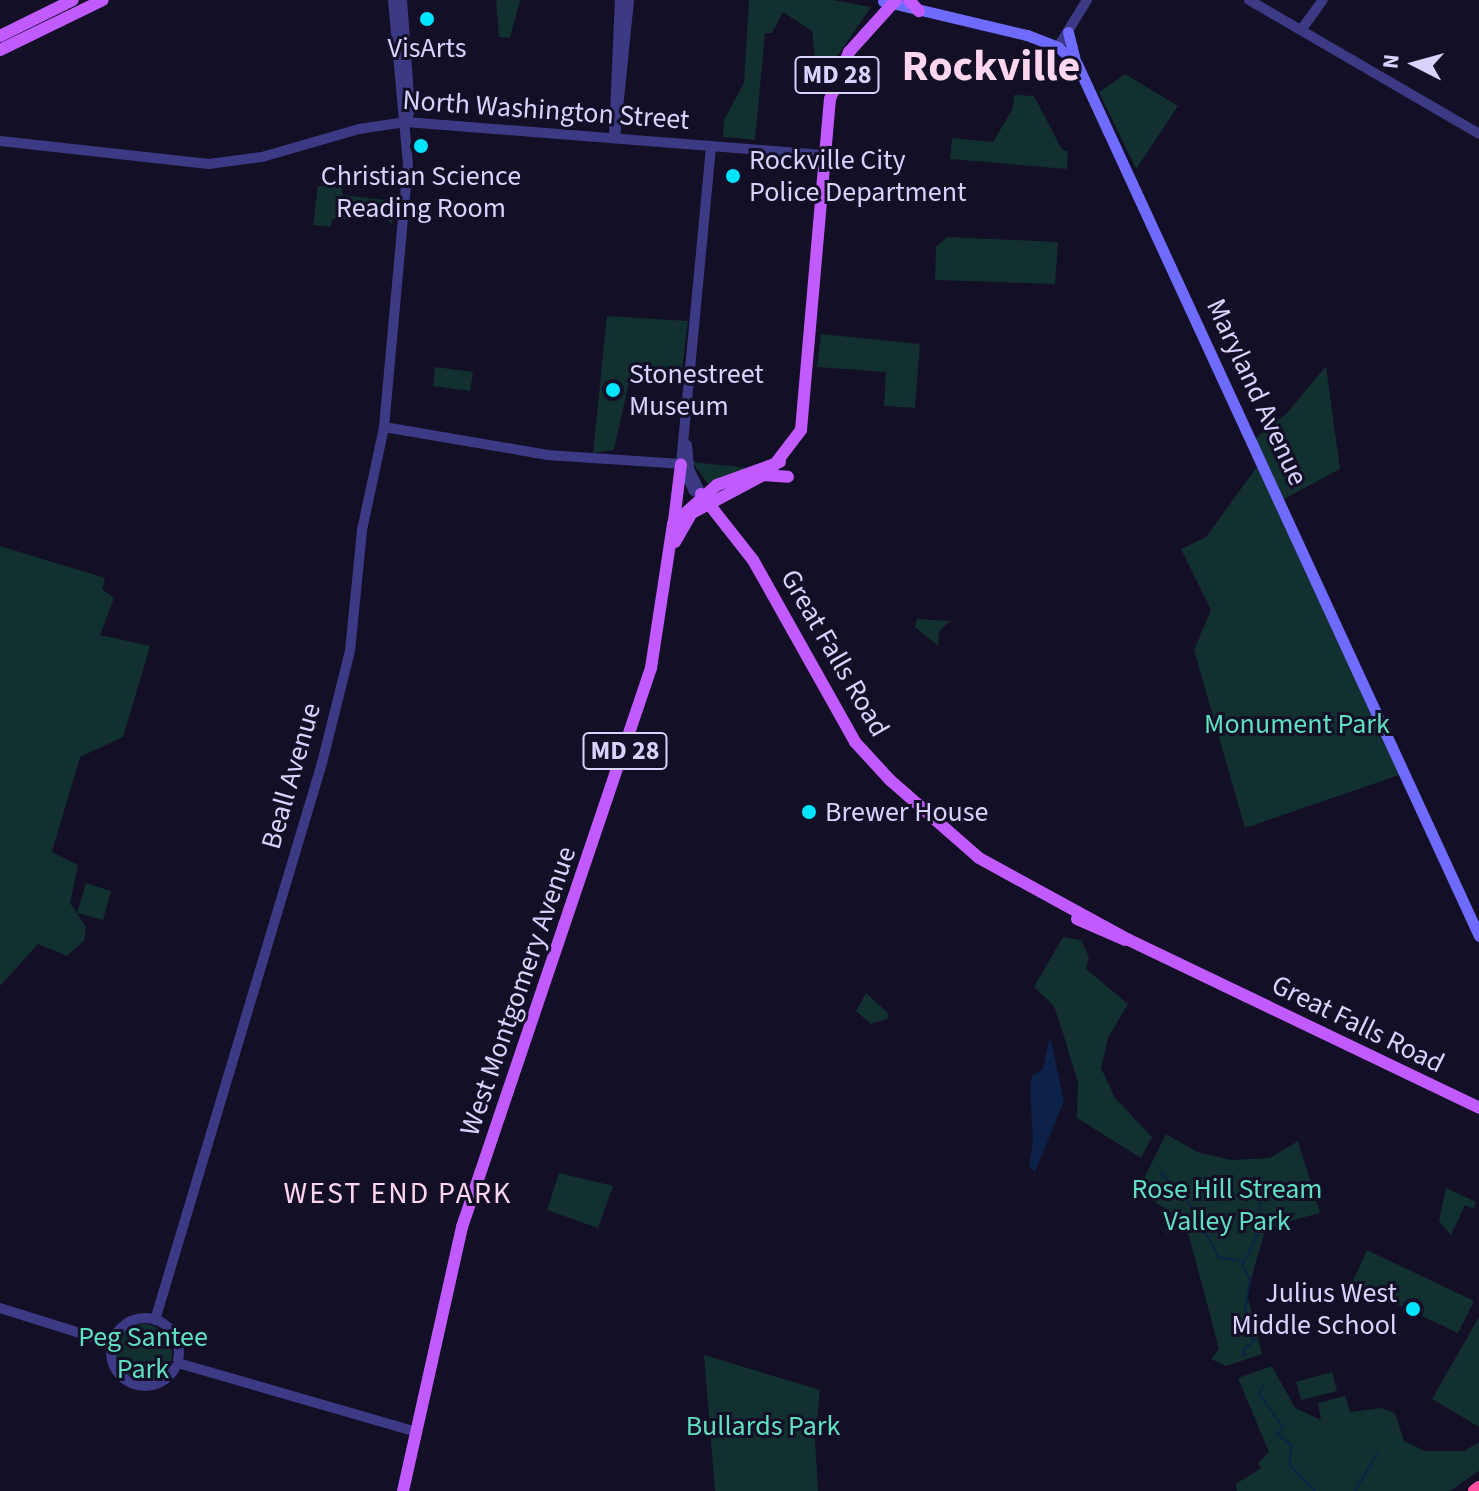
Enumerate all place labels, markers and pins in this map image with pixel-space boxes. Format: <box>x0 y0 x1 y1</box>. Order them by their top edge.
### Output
marker: VisArts <box>418 10 436 28</box>
place label: VisArts <box>388 31 466 65</box>
marker: Christian Science Reading Room <box>412 137 430 155</box>
place label: Rockville City Police Department <box>749 143 966 209</box>
place label: Christian Science Reading Room <box>321 159 521 225</box>
marker: Rockville City Police Department <box>724 167 742 185</box>
place label: Stonestreet Museum <box>629 357 764 423</box>
marker: Stonestreet Museum <box>604 381 622 399</box>
place label: Brewer House <box>825 795 988 829</box>
marker: Brewer House <box>800 803 818 821</box>
place label: Julius West Middle School <box>1232 1276 1397 1342</box>
marker: Julius West Middle School <box>1404 1300 1422 1318</box>

